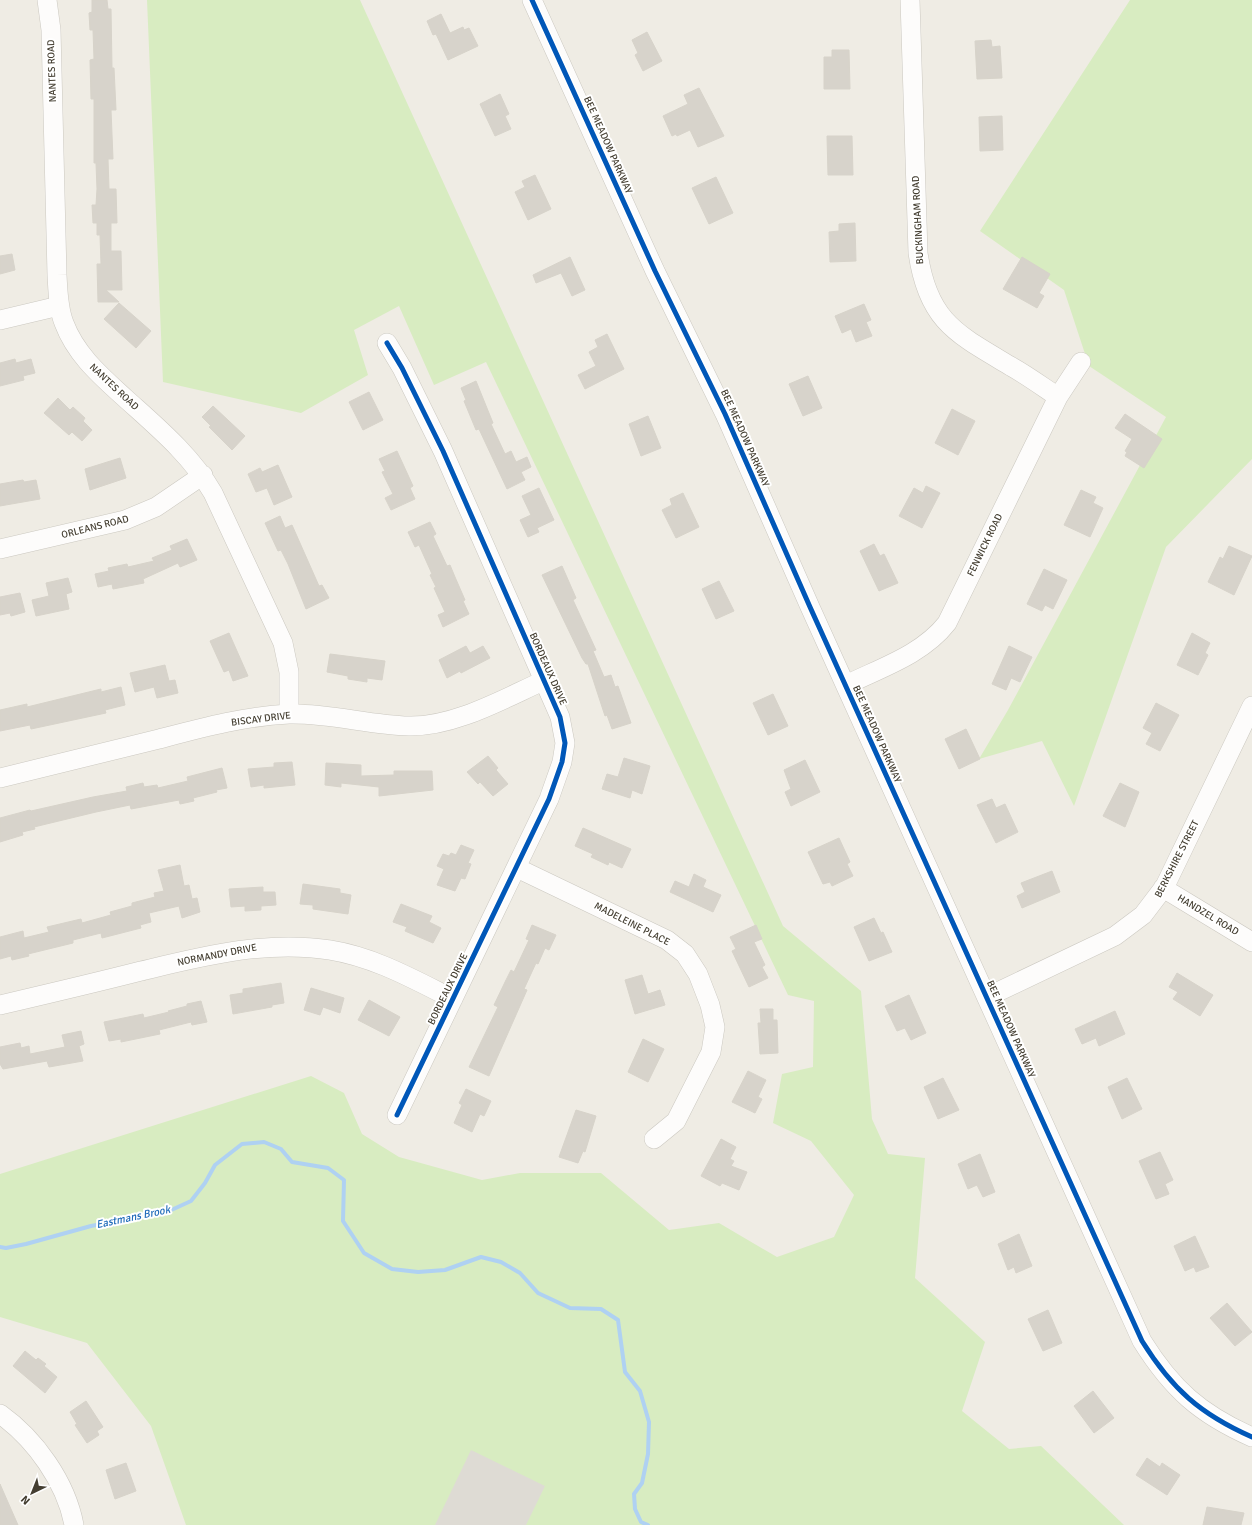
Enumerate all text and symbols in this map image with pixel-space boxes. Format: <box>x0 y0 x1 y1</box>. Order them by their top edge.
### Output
street label: NANTES ROAD <box>45 39 59 103</box>
street label: BEE MEADOW PARKWAY <box>581 95 635 195</box>
street label: BUCKINGHAM ROAD <box>910 175 926 265</box>
street label: NANTES ROAD <box>87 361 141 413</box>
street label: BEE MEADOW PARKWAY <box>718 388 772 488</box>
street label: FENWICK ROAD <box>965 512 1005 578</box>
street label: ORLEANS ROAD <box>60 513 130 541</box>
street label: BORDEAUX DRIVE <box>527 631 569 707</box>
street label: BEE MEADOW PARKWAY <box>850 684 904 784</box>
street label: BISCAY DRIVE <box>230 709 292 729</box>
street label: BERKSHIRE STREET <box>1152 818 1202 900</box>
street label: HANDZEL ROAD <box>1175 892 1241 938</box>
street label: MADELEINE PLACE <box>592 900 672 948</box>
street label: NORMANDY DRIVE <box>176 941 258 969</box>
street label: BORDEAUX DRIVE <box>425 951 471 1027</box>
street label: BEE MEADOW PARKWAY <box>984 979 1038 1079</box>
water label: Eastmans Brook <box>95 1203 173 1231</box>
north arrow <box>12 1473 52 1513</box>
text: N <box>18 1493 33 1507</box>

